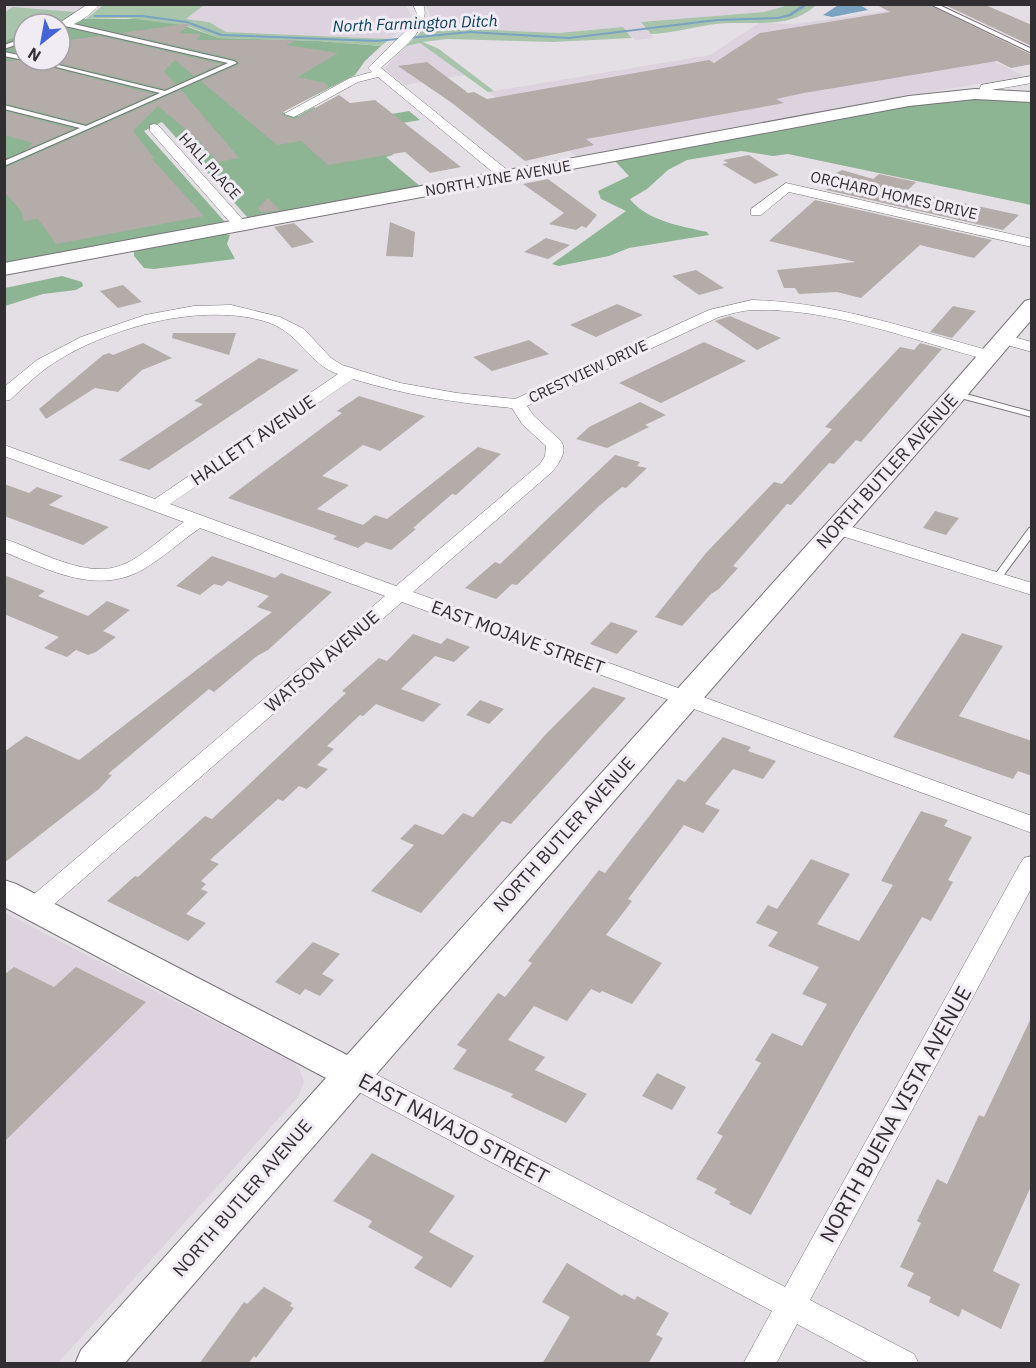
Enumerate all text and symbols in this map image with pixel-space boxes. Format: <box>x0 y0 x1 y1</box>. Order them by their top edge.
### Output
water label: North Farmington Ditch <box>332 10 498 36</box>
north arrow <box>12 12 72 72</box>
text: N <box>24 43 44 66</box>
street label: HALL PLACE <box>175 129 245 203</box>
street label: NORTH VINE AVENUE <box>424 156 572 200</box>
street label: ORCHARD HOMES DRIVE <box>809 167 979 223</box>
street label: CRESTVIEW DRIVE <box>525 335 651 407</box>
street label: NORTH BUTLER AVENUE <box>811 389 963 553</box>
street label: HALLETT AVENUE <box>186 390 320 490</box>
street label: EAST MOJAVE STREET <box>428 595 608 679</box>
street label: WATSON AVENUE <box>260 605 384 717</box>
street label: NORTH BUTLER AVENUE <box>488 752 640 916</box>
street label: NORTH BUENA VISTA AVENUE <box>813 981 977 1247</box>
street label: EAST NAVAJO STREET <box>354 1066 554 1190</box>
street label: NORTH BUTLER AVENUE <box>167 1115 317 1281</box>

